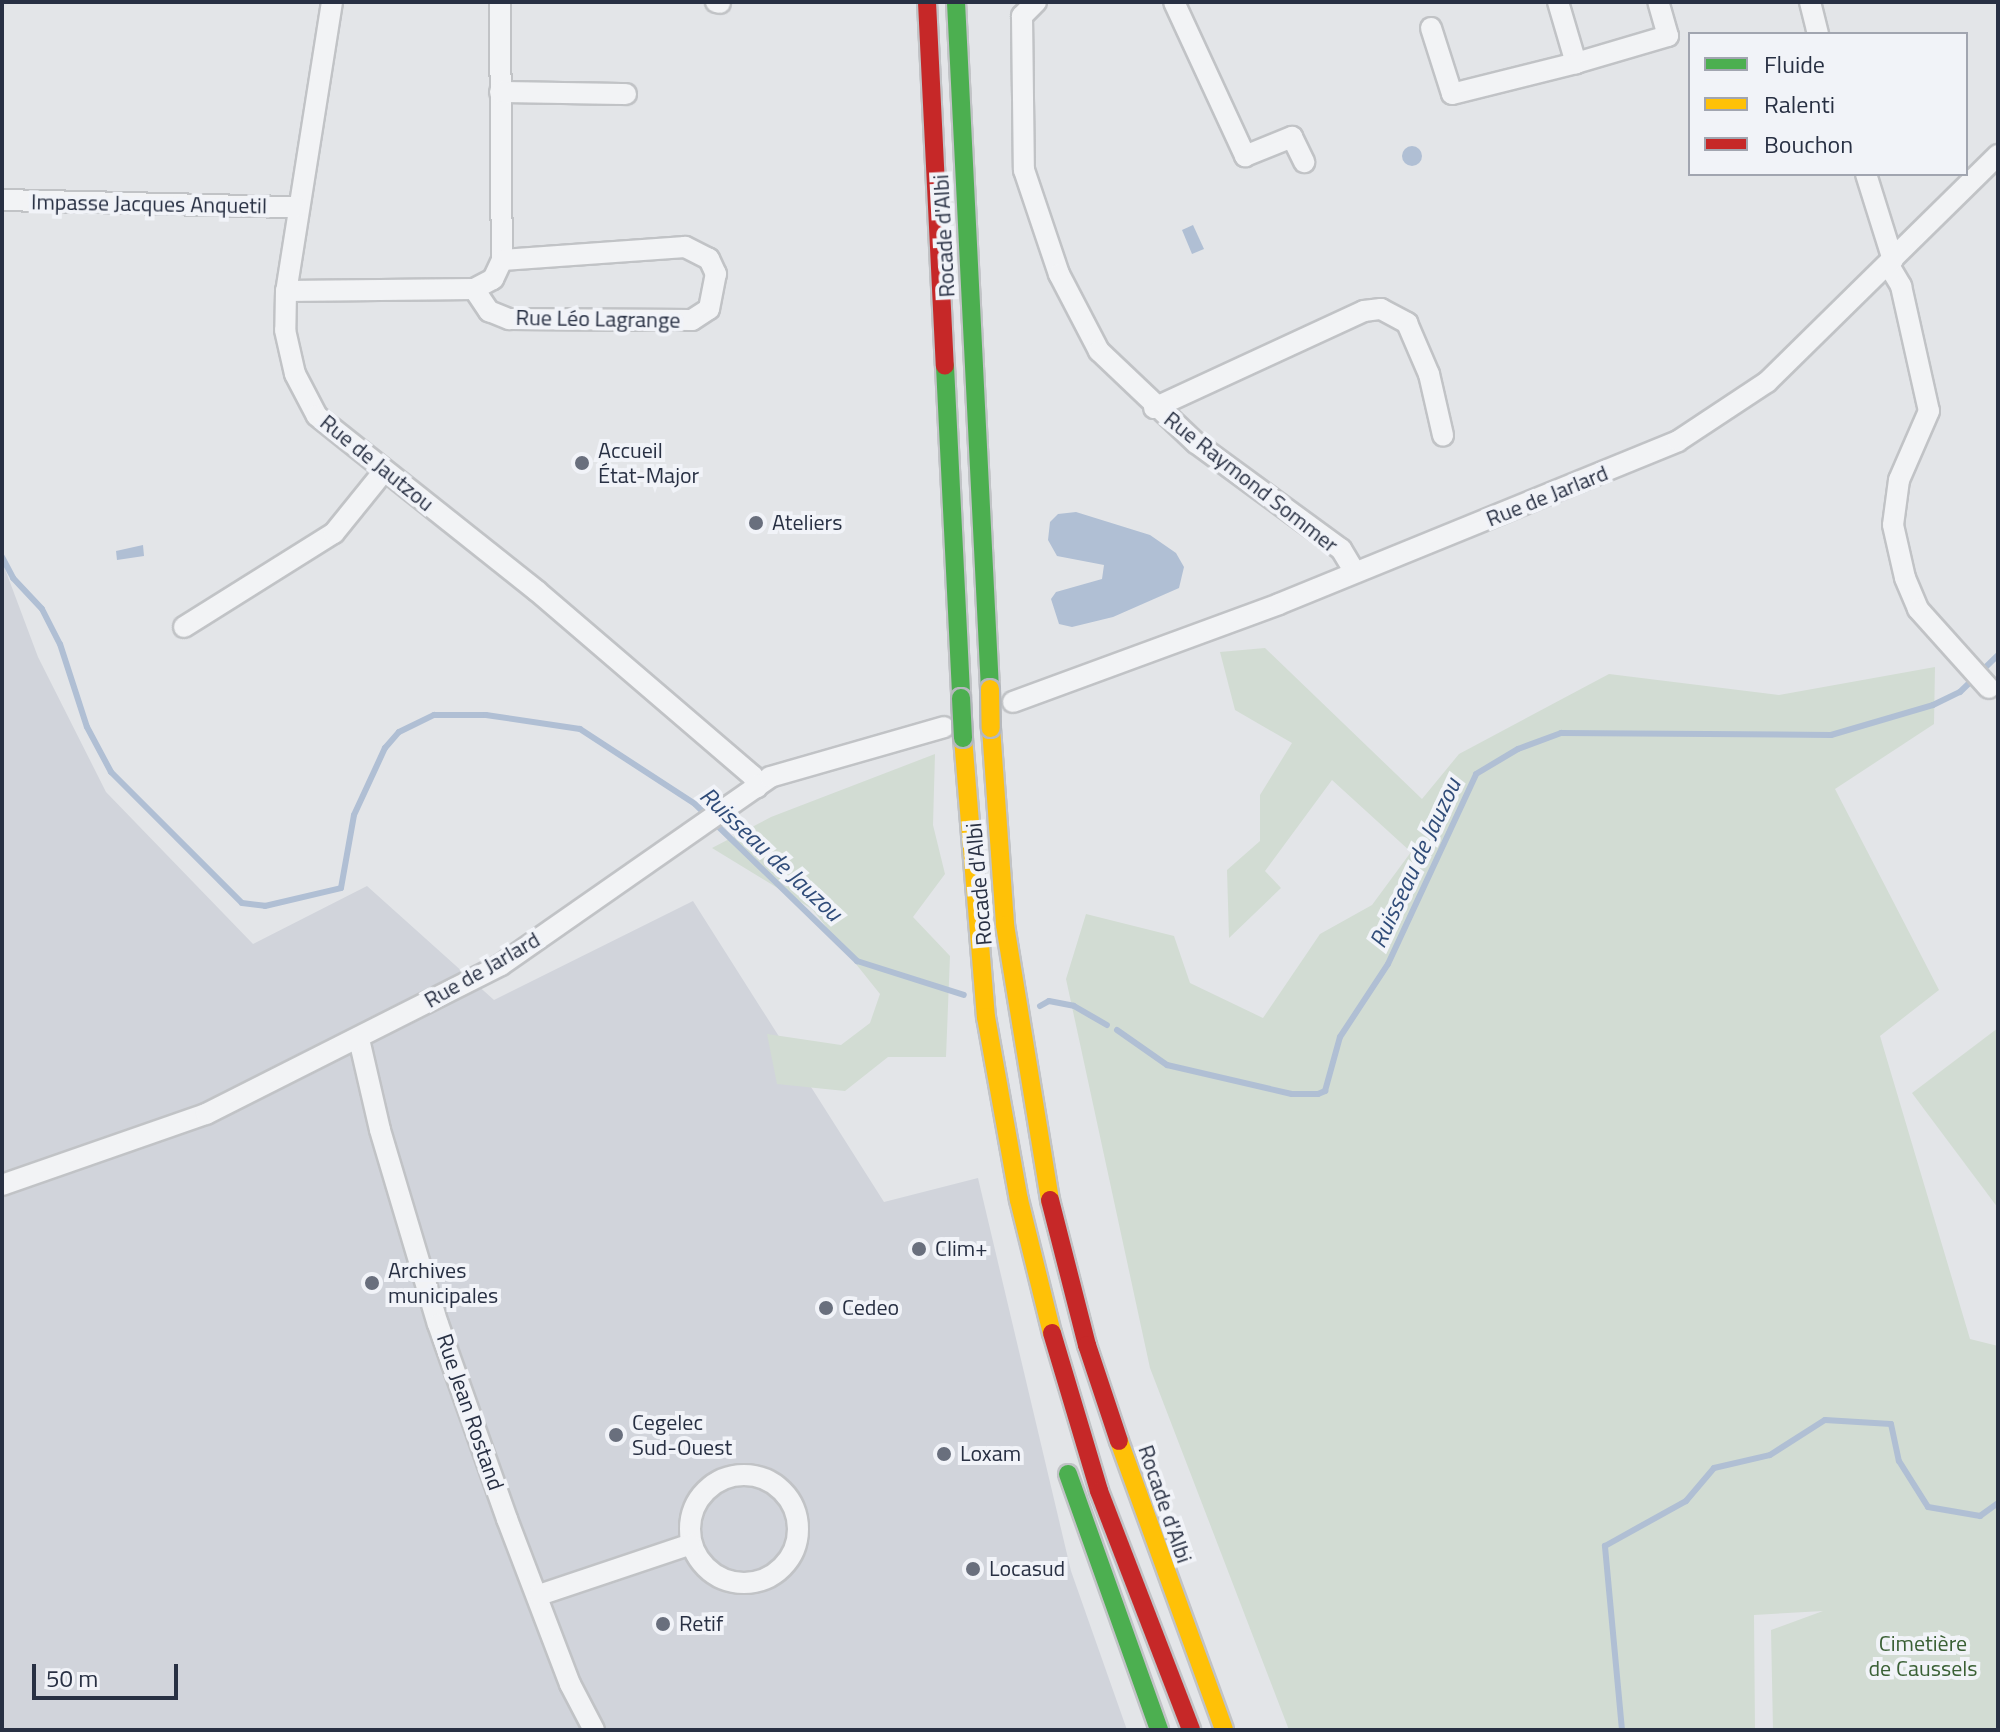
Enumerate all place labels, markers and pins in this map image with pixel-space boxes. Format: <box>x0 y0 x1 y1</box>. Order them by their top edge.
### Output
place label: Accueil État-Major <box>598 437 699 488</box>
marker: Accueil État-Major <box>573 454 591 472</box>
place label: Ateliers <box>772 510 842 536</box>
marker: Ateliers <box>747 514 765 532</box>
place label: Clim+ <box>935 1236 988 1262</box>
marker: Clim+ <box>910 1240 928 1258</box>
place label: Archives municipales <box>388 1257 498 1308</box>
marker: Archives municipales <box>363 1274 381 1292</box>
place label: Cedeo <box>842 1295 899 1321</box>
marker: Cedeo <box>817 1299 835 1317</box>
place label: Cegelec Sud-Ouest <box>632 1409 732 1460</box>
marker: Cegelec Sud-Ouest <box>607 1426 625 1444</box>
place label: Loxam <box>960 1441 1021 1467</box>
marker: Loxam <box>935 1445 953 1463</box>
place label: Locasud <box>989 1556 1065 1582</box>
marker: Locasud <box>964 1560 982 1578</box>
place label: Retif <box>679 1611 723 1637</box>
marker: Retif <box>654 1615 672 1633</box>

